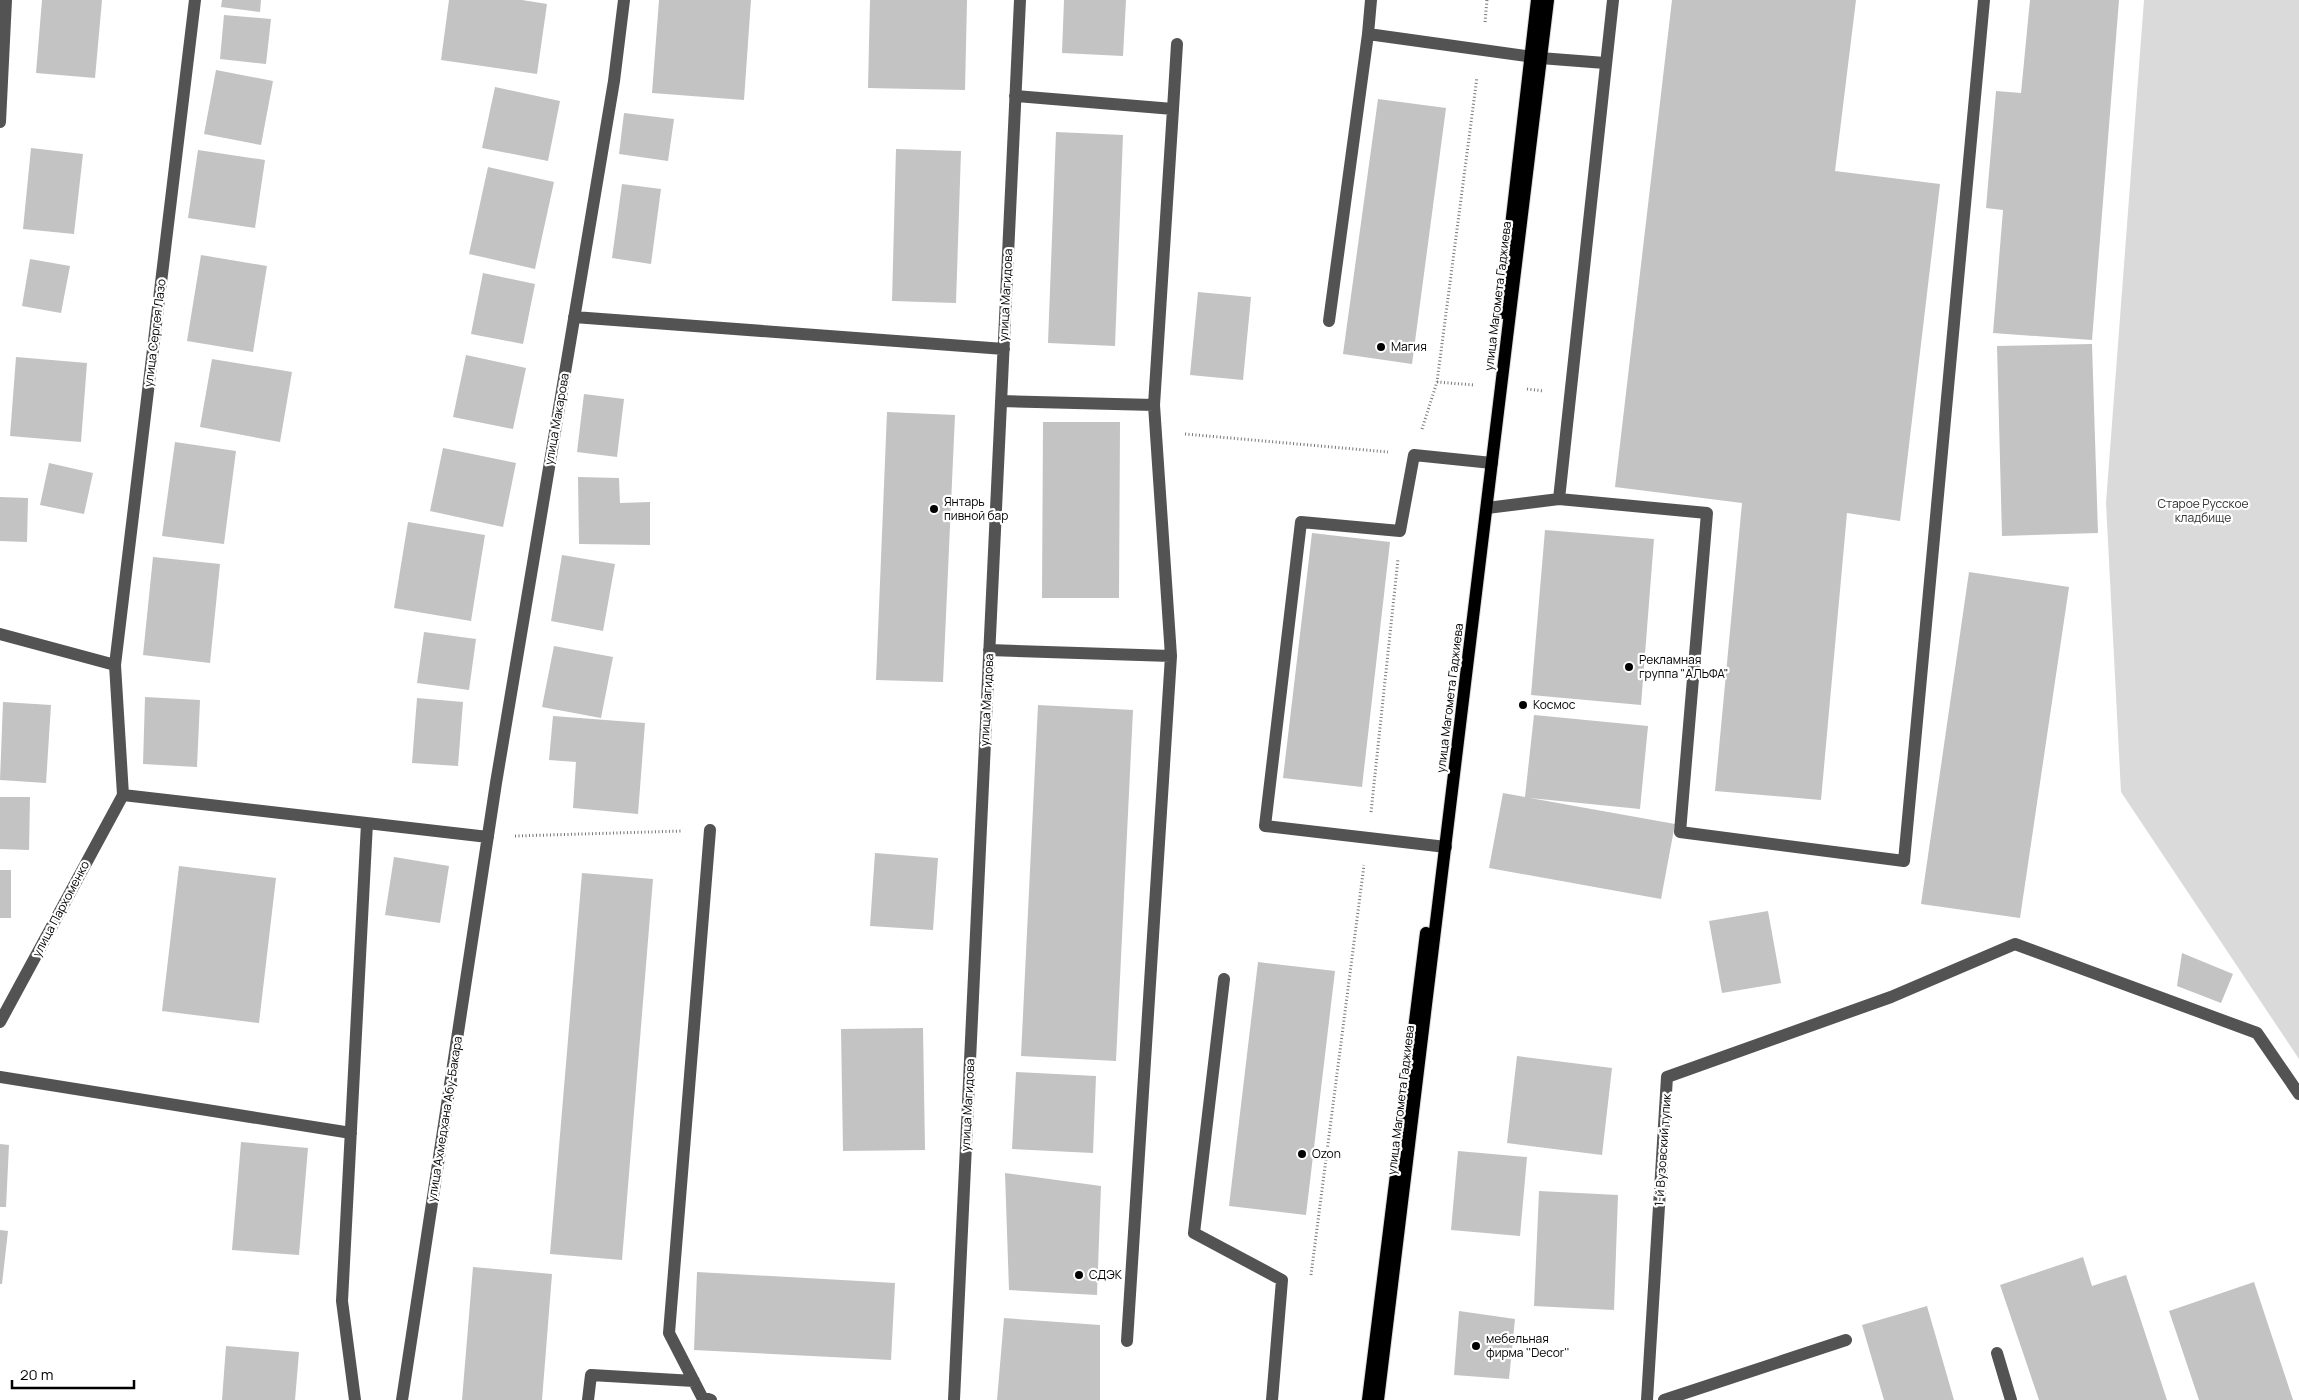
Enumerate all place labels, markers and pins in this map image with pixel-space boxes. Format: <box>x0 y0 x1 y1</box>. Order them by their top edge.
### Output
place label: Магия <box>1391 338 1427 355</box>
marker: Магия <box>1375 341 1387 353</box>
place label: Янтарь пивной бар <box>944 493 1008 524</box>
marker: Янтарь пивной бар <box>928 503 940 515</box>
place label: Рекламная группа "АЛЬФА" <box>1639 651 1728 682</box>
marker: Рекламная группа "АЛЬФА" <box>1623 661 1635 673</box>
place label: Космос <box>1533 696 1576 713</box>
marker: Космос <box>1517 699 1529 711</box>
place label: Ozon <box>1312 1145 1341 1162</box>
marker: Ozon <box>1296 1148 1308 1160</box>
place label: СДЭК <box>1089 1266 1123 1283</box>
marker: СДЭК <box>1073 1269 1085 1281</box>
place label: мебельная фирма ''Decor'' <box>1486 1330 1569 1361</box>
marker: мебельная фирма ''Decor'' <box>1470 1340 1482 1352</box>

